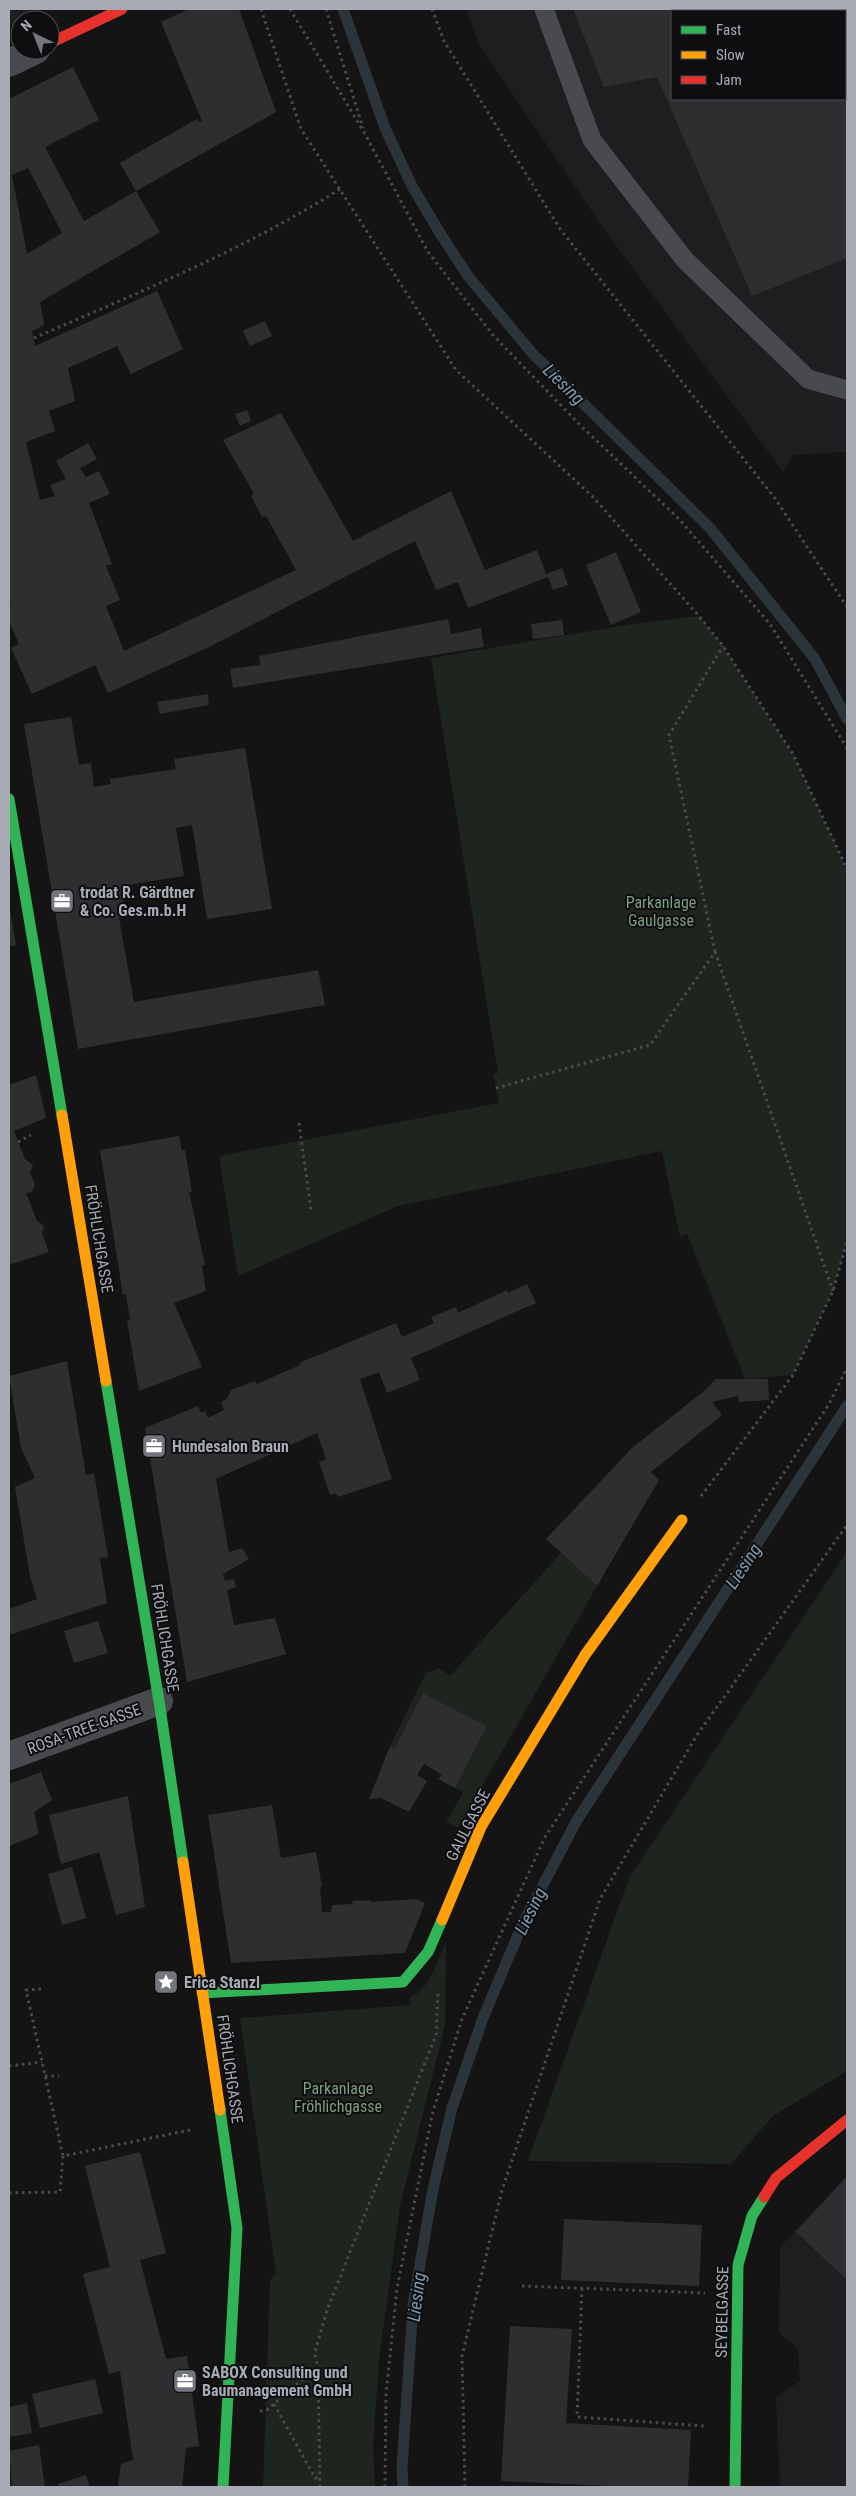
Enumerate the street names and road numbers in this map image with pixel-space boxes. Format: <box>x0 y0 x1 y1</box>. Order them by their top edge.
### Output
street label: FRÖHLICHGASSE <box>81 1183 117 1295</box>
street label: FRÖHLICHGASSE <box>147 1582 183 1694</box>
street label: ROSA-TREE-GASSE <box>25 1700 143 1758</box>
street label: GAULGASSE <box>442 1786 494 1864</box>
street label: FRÖHLICHGASSE <box>213 2013 247 2125</box>
street label: SEYBELGASSE <box>712 2266 732 2358</box>

